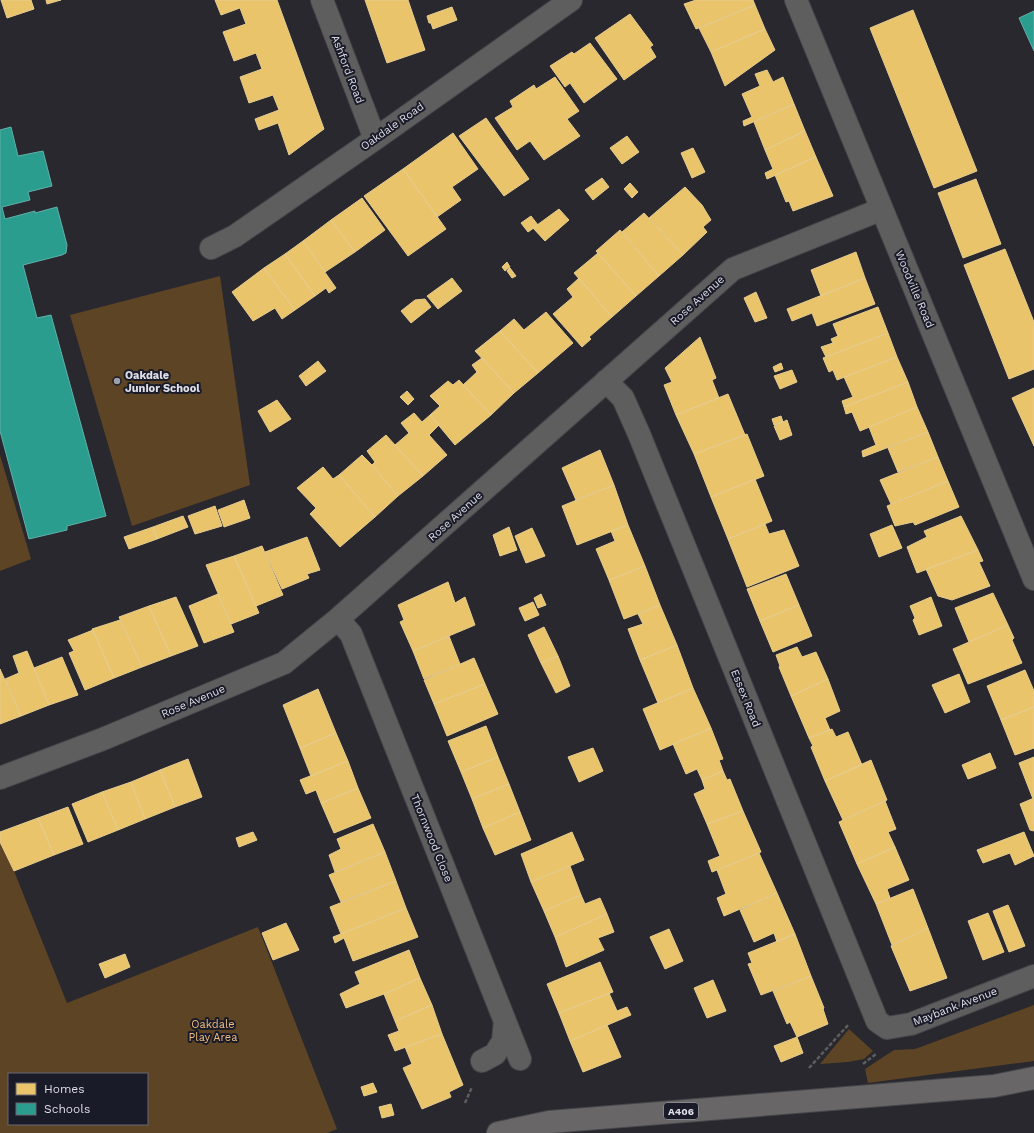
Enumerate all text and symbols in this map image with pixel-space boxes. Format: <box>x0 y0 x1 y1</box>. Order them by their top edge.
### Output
street label: Ashford Road <box>329 33 367 105</box>
street label: Oakdale Road <box>358 100 426 153</box>
street label: Woodville Road <box>892 249 937 330</box>
street label: Rose Avenue <box>668 273 727 328</box>
place label: Oakdale Junior School <box>125 369 200 395</box>
marker: Oakdale Junior School <box>112 376 122 386</box>
street label: Rose Avenue <box>426 489 485 544</box>
street label: Essex Road <box>728 667 763 729</box>
street label: Rose Avenue <box>159 682 227 721</box>
street label: Thornwood Close <box>408 792 455 884</box>
street label: Maybank Avenue <box>911 984 999 1028</box>
park label: Oakdale Play Area <box>189 1018 237 1044</box>
legend <box>8 1073 148 1125</box>
text: Homes <box>44 1082 85 1096</box>
text: Schools <box>44 1102 90 1116</box>
road number: A406 <box>664 1103 698 1119</box>

